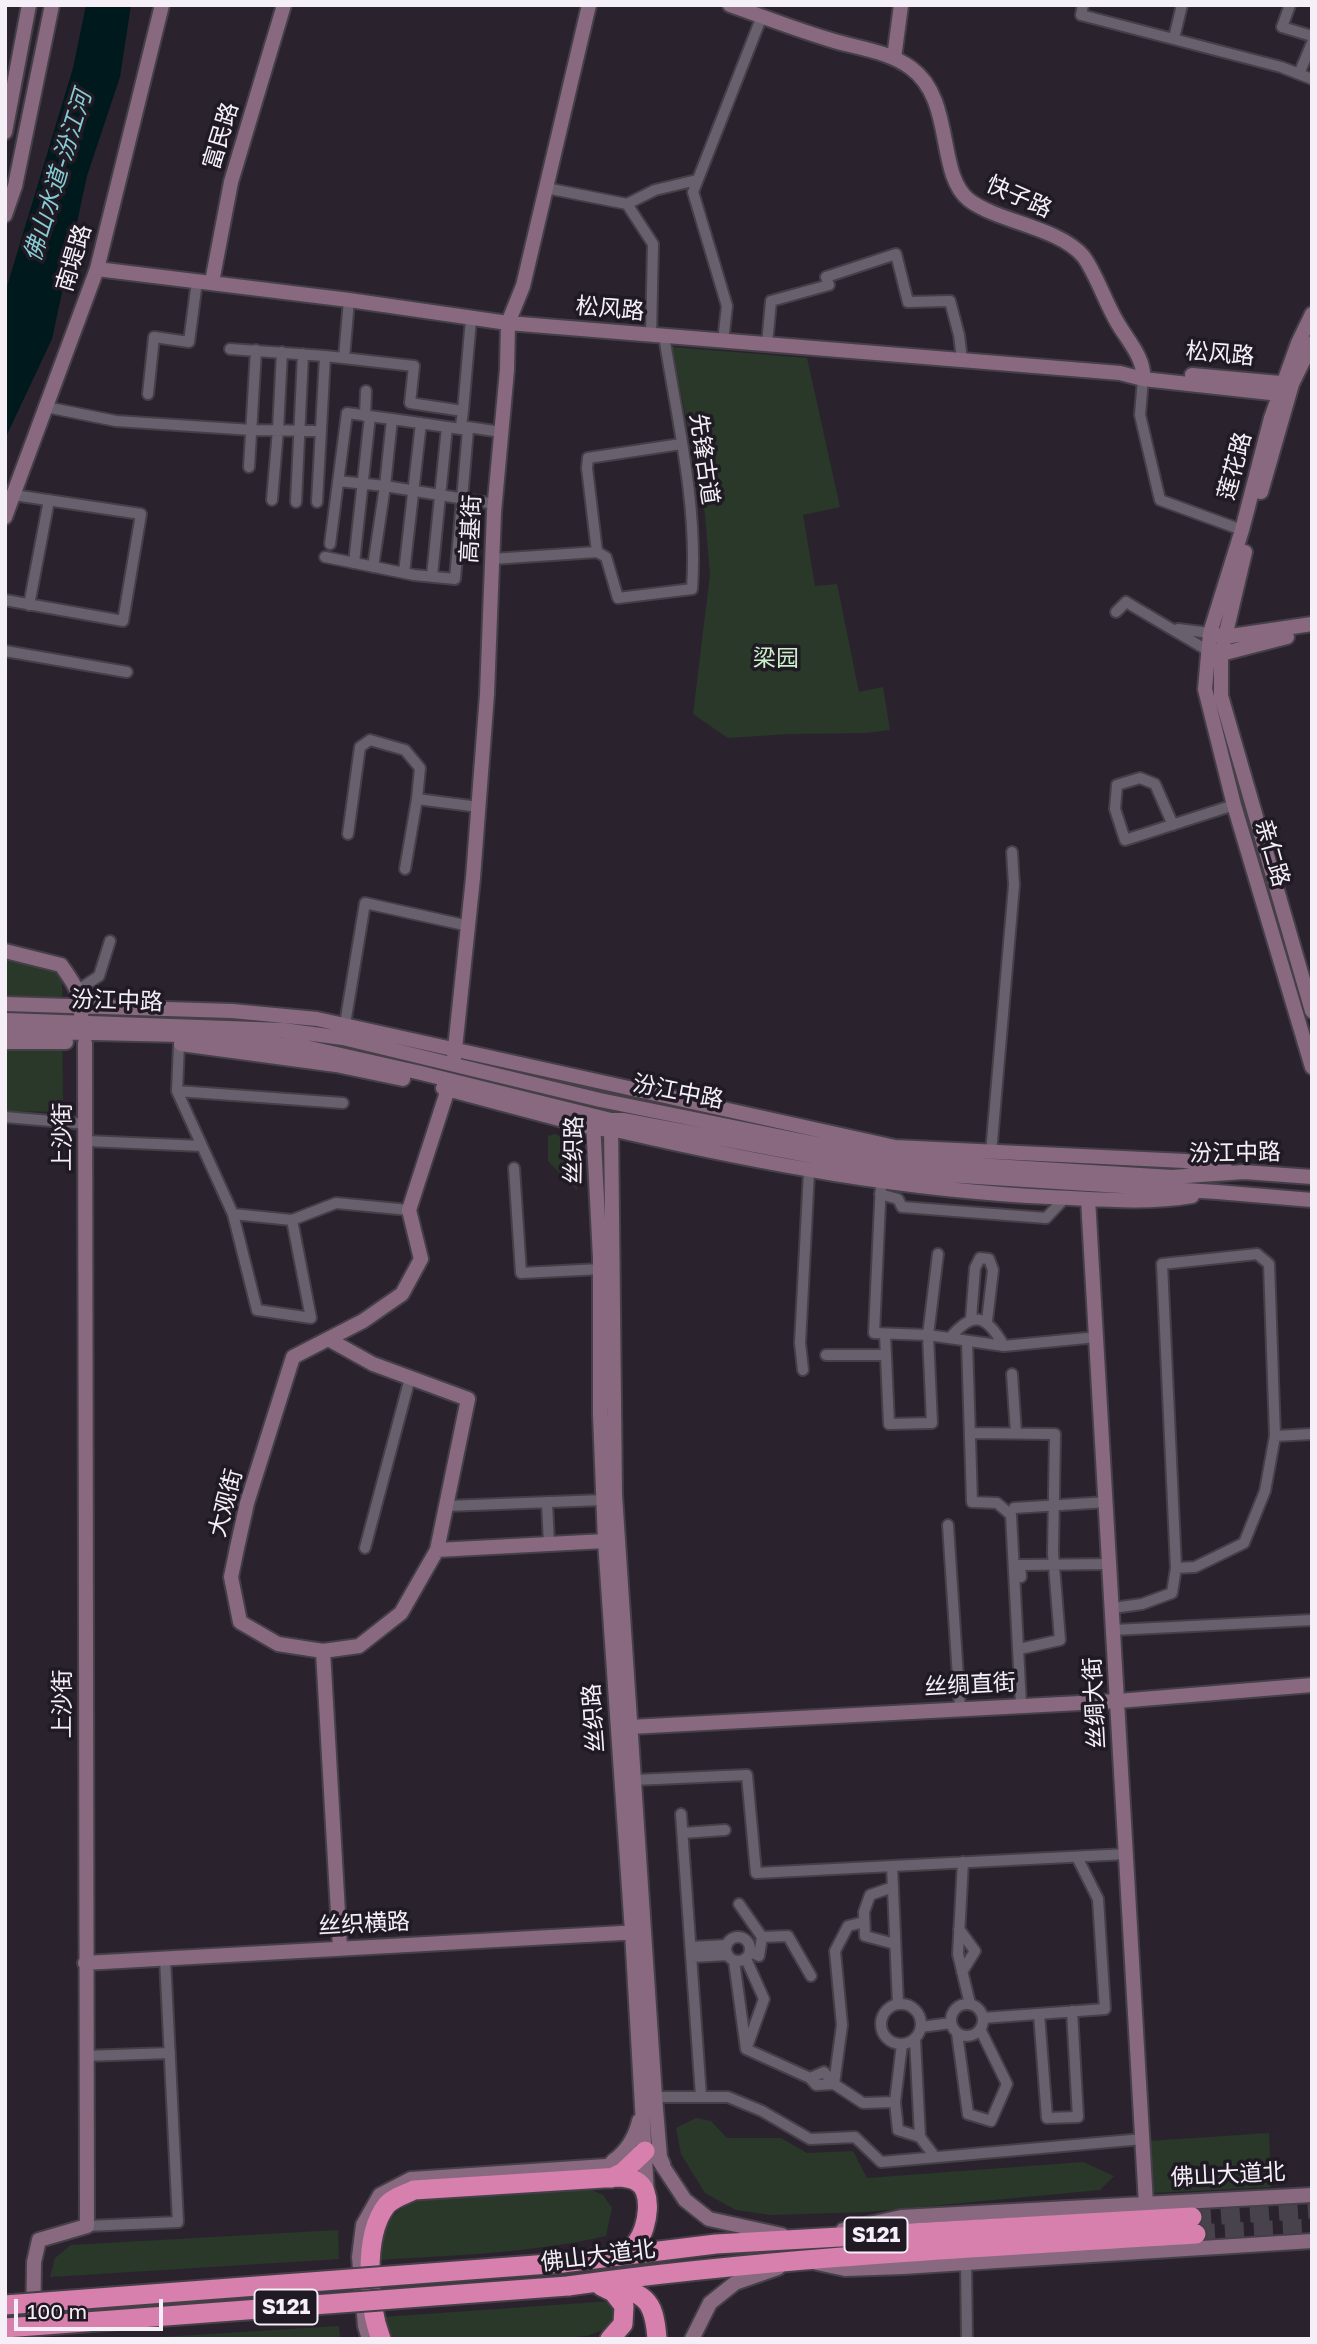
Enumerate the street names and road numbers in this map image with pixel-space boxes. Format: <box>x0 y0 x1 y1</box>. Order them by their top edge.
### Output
street label: 富民路 <box>198 99 244 173</box>
street label: 快子路 <box>982 170 1056 224</box>
street label: 南堤路 <box>51 221 97 295</box>
street label: 松风路 <box>574 292 646 326</box>
street label: 松风路 <box>1184 337 1256 371</box>
street label: 先锋古道 <box>684 412 724 506</box>
street label: 莲花路 <box>1213 429 1257 503</box>
street label: 高基街 <box>455 494 487 564</box>
street label: 亲仁路 <box>1249 816 1295 890</box>
street label: 汾江中路 <box>71 986 163 1016</box>
street label: 汾江中路 <box>630 1070 726 1114</box>
street label: 上沙街 <box>49 1103 77 1171</box>
street label: 丝织路 <box>560 1115 588 1185</box>
street label: 汾江中路 <box>1189 1138 1281 1168</box>
street label: 大观街 <box>204 1466 248 1540</box>
street label: 丝绸大街 <box>1079 1656 1111 1750</box>
street label: 丝绸直街 <box>923 1669 1017 1701</box>
street label: 上沙街 <box>49 1670 77 1738</box>
street label: 丝织路 <box>578 1683 610 1753</box>
street label: 丝织横路 <box>317 1908 411 1940</box>
street label: 佛山大道北 <box>1170 2158 1286 2192</box>
road number: S121 <box>844 2218 908 2252</box>
street label: 佛山大道北 <box>539 2235 657 2277</box>
road number: S121 <box>254 2290 318 2324</box>

